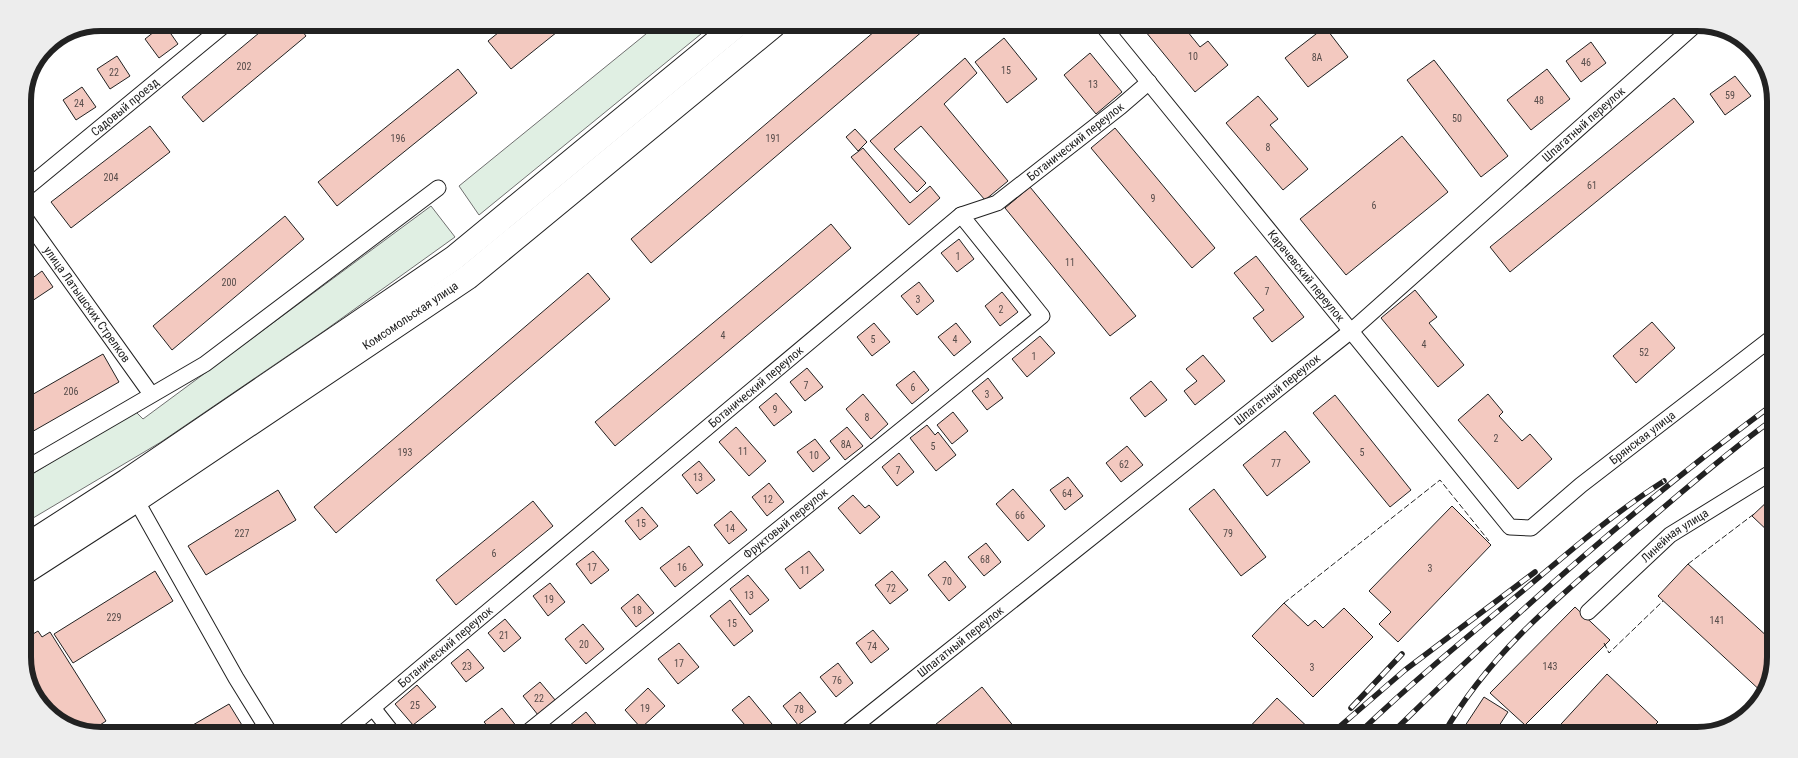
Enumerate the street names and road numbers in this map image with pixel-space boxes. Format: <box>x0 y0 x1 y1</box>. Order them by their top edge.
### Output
street label: Садовый проезд <box>88 75 162 139</box>
street label: Шпагатный переулок <box>1539 84 1628 165</box>
street label: Ботанический переулок <box>1024 100 1127 184</box>
street label: Карачевский переулок <box>1265 227 1348 325</box>
street label: улица Латышских Стрелков <box>41 244 133 365</box>
street label: Комсомольская улица <box>360 278 461 353</box>
street label: Ботанический переулок <box>706 343 806 430</box>
street label: Шпагатный переулок <box>1232 351 1323 428</box>
street label: Брянская улица <box>1607 408 1678 467</box>
street label: Фруктовый переулок <box>740 485 831 562</box>
street label: Линейная улица <box>1638 506 1711 565</box>
street label: Ботанический переулок <box>395 603 496 691</box>
street label: Шпагатный переулок <box>915 603 1006 680</box>

